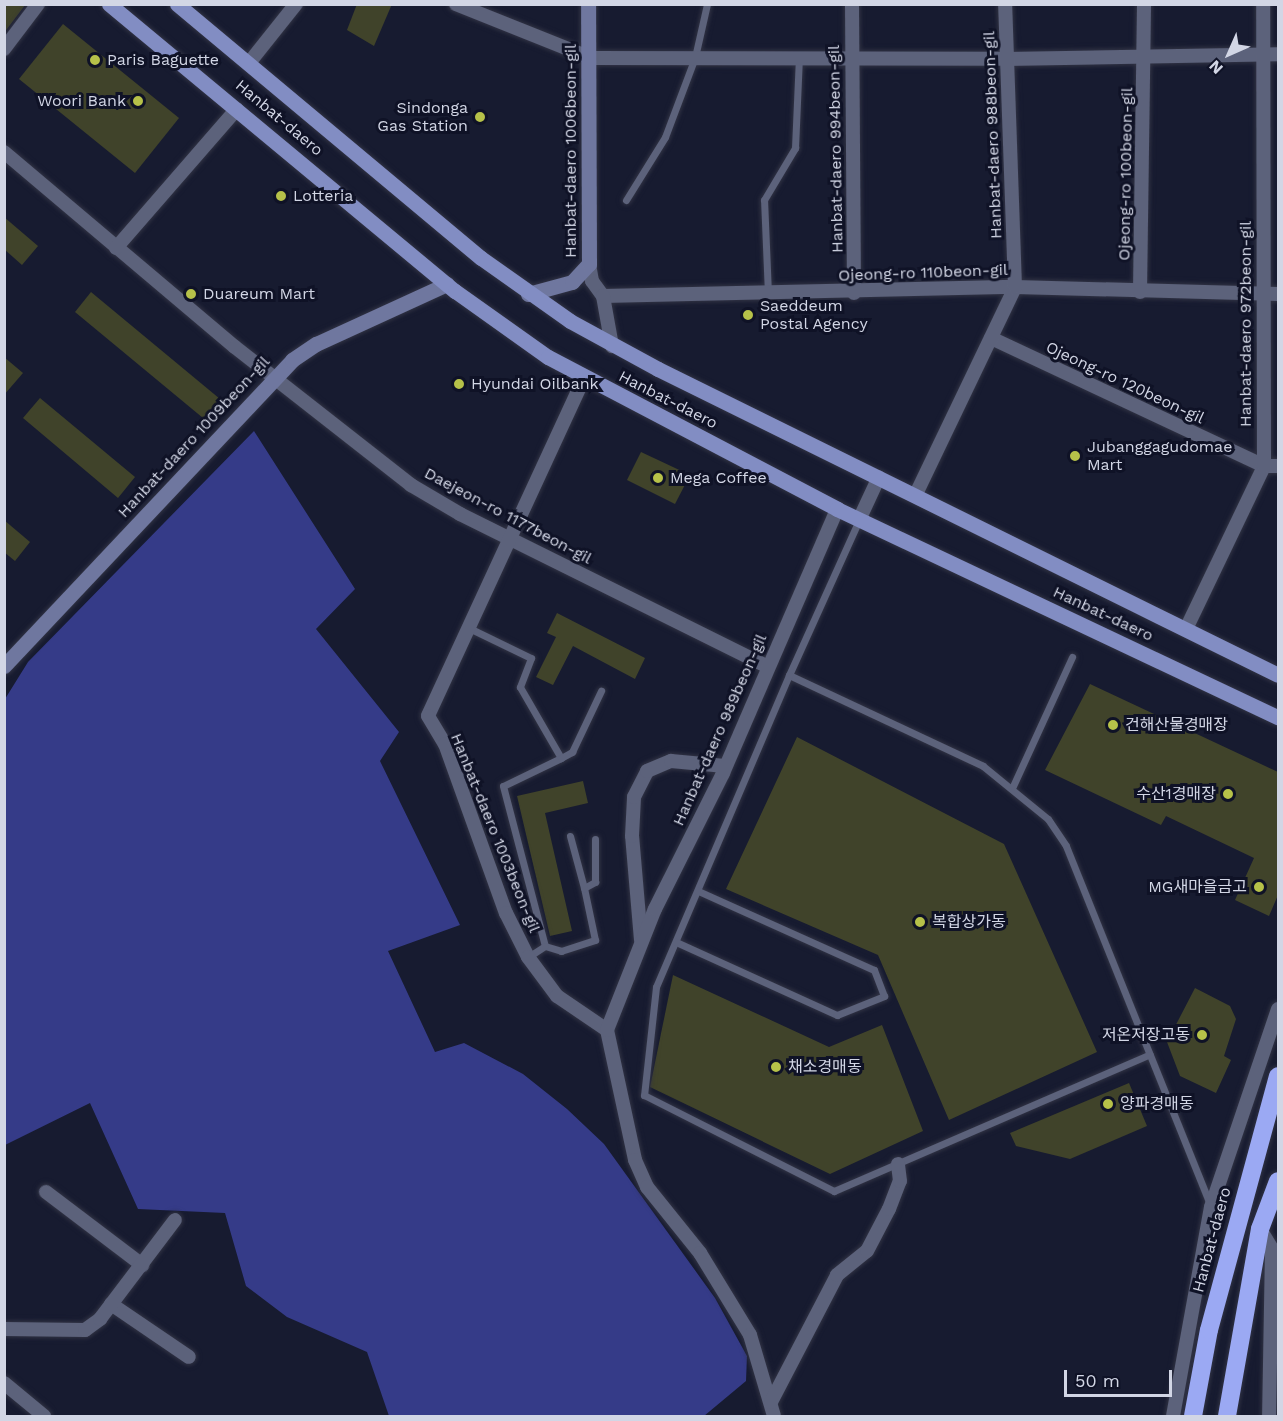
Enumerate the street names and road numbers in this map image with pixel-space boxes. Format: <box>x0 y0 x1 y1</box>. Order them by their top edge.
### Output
street label: Hanbat-daero 988beon-gil <box>980 31 1006 239</box>
street label: Hanbat-daero 1006beon-gil <box>561 44 581 258</box>
street label: Hanbat-daero 994beon-gil <box>825 45 847 253</box>
street label: Hanbat-daero <box>231 76 327 160</box>
street label: Ojeong-ro 100beon-gil <box>1115 87 1137 261</box>
street label: Hanbat-daero 972beon-gil <box>1236 221 1256 427</box>
street label: Ojeong-ro 110beon-gil <box>838 260 1008 286</box>
street label: Ojeong-ro 120beon-gil <box>1043 338 1207 428</box>
street label: Hanbat-daero 1009beon-gil <box>114 352 274 522</box>
street label: Hanbat-daero <box>615 367 721 433</box>
street label: Daejeon-ro 1177beon-gil <box>421 464 595 568</box>
street label: Hanbat-daero <box>1050 582 1156 646</box>
street label: Hanbat-daero 989beon-gil <box>669 631 771 829</box>
street label: Hanbat-daero 1003beon-gil <box>446 730 544 936</box>
street label: Hanbat-daero <box>1189 1185 1235 1295</box>

